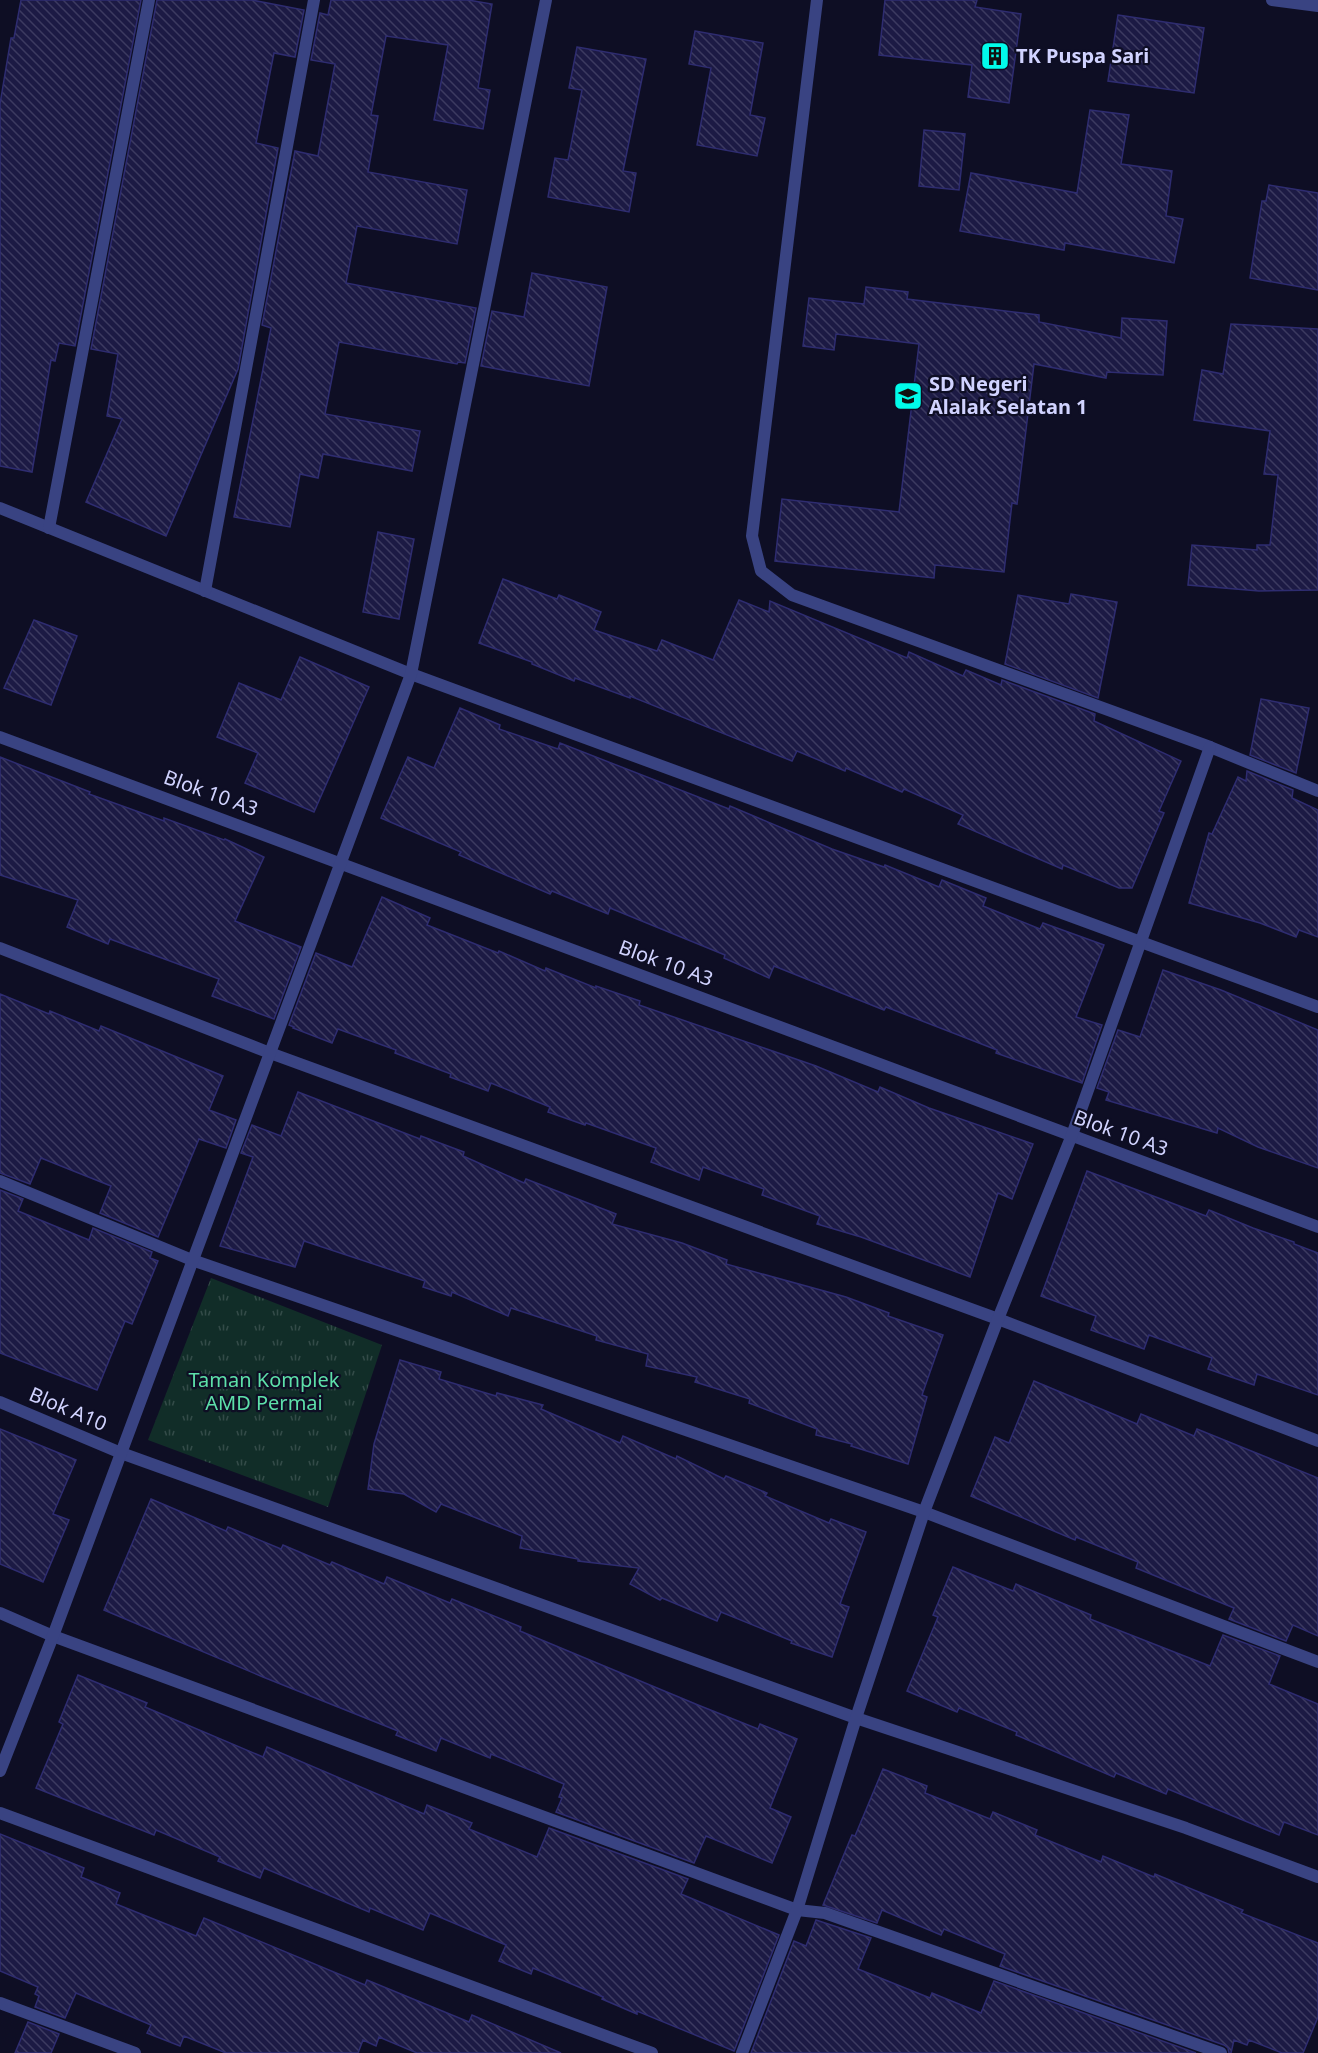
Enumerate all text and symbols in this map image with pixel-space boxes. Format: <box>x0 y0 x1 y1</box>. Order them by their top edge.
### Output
building icon: TK Puspa Sari <box>979 40 1011 72</box>
place label: TK Puspa Sari <box>1016 42 1149 69</box>
place label: SD Negeri Alalak Selatan 1 <box>929 370 1088 420</box>
school or university icon: SD Negeri Alalak Selatan 1 <box>892 380 924 412</box>
street label: Blok 10 A3 <box>160 763 262 822</box>
street label: Blok 10 A3 <box>615 933 717 992</box>
street label: Blok 10 A3 <box>1070 1103 1172 1162</box>
park label: Taman Komplek AMD Permai <box>189 1366 340 1416</box>
street label: Blok A10 <box>25 1380 111 1437</box>

